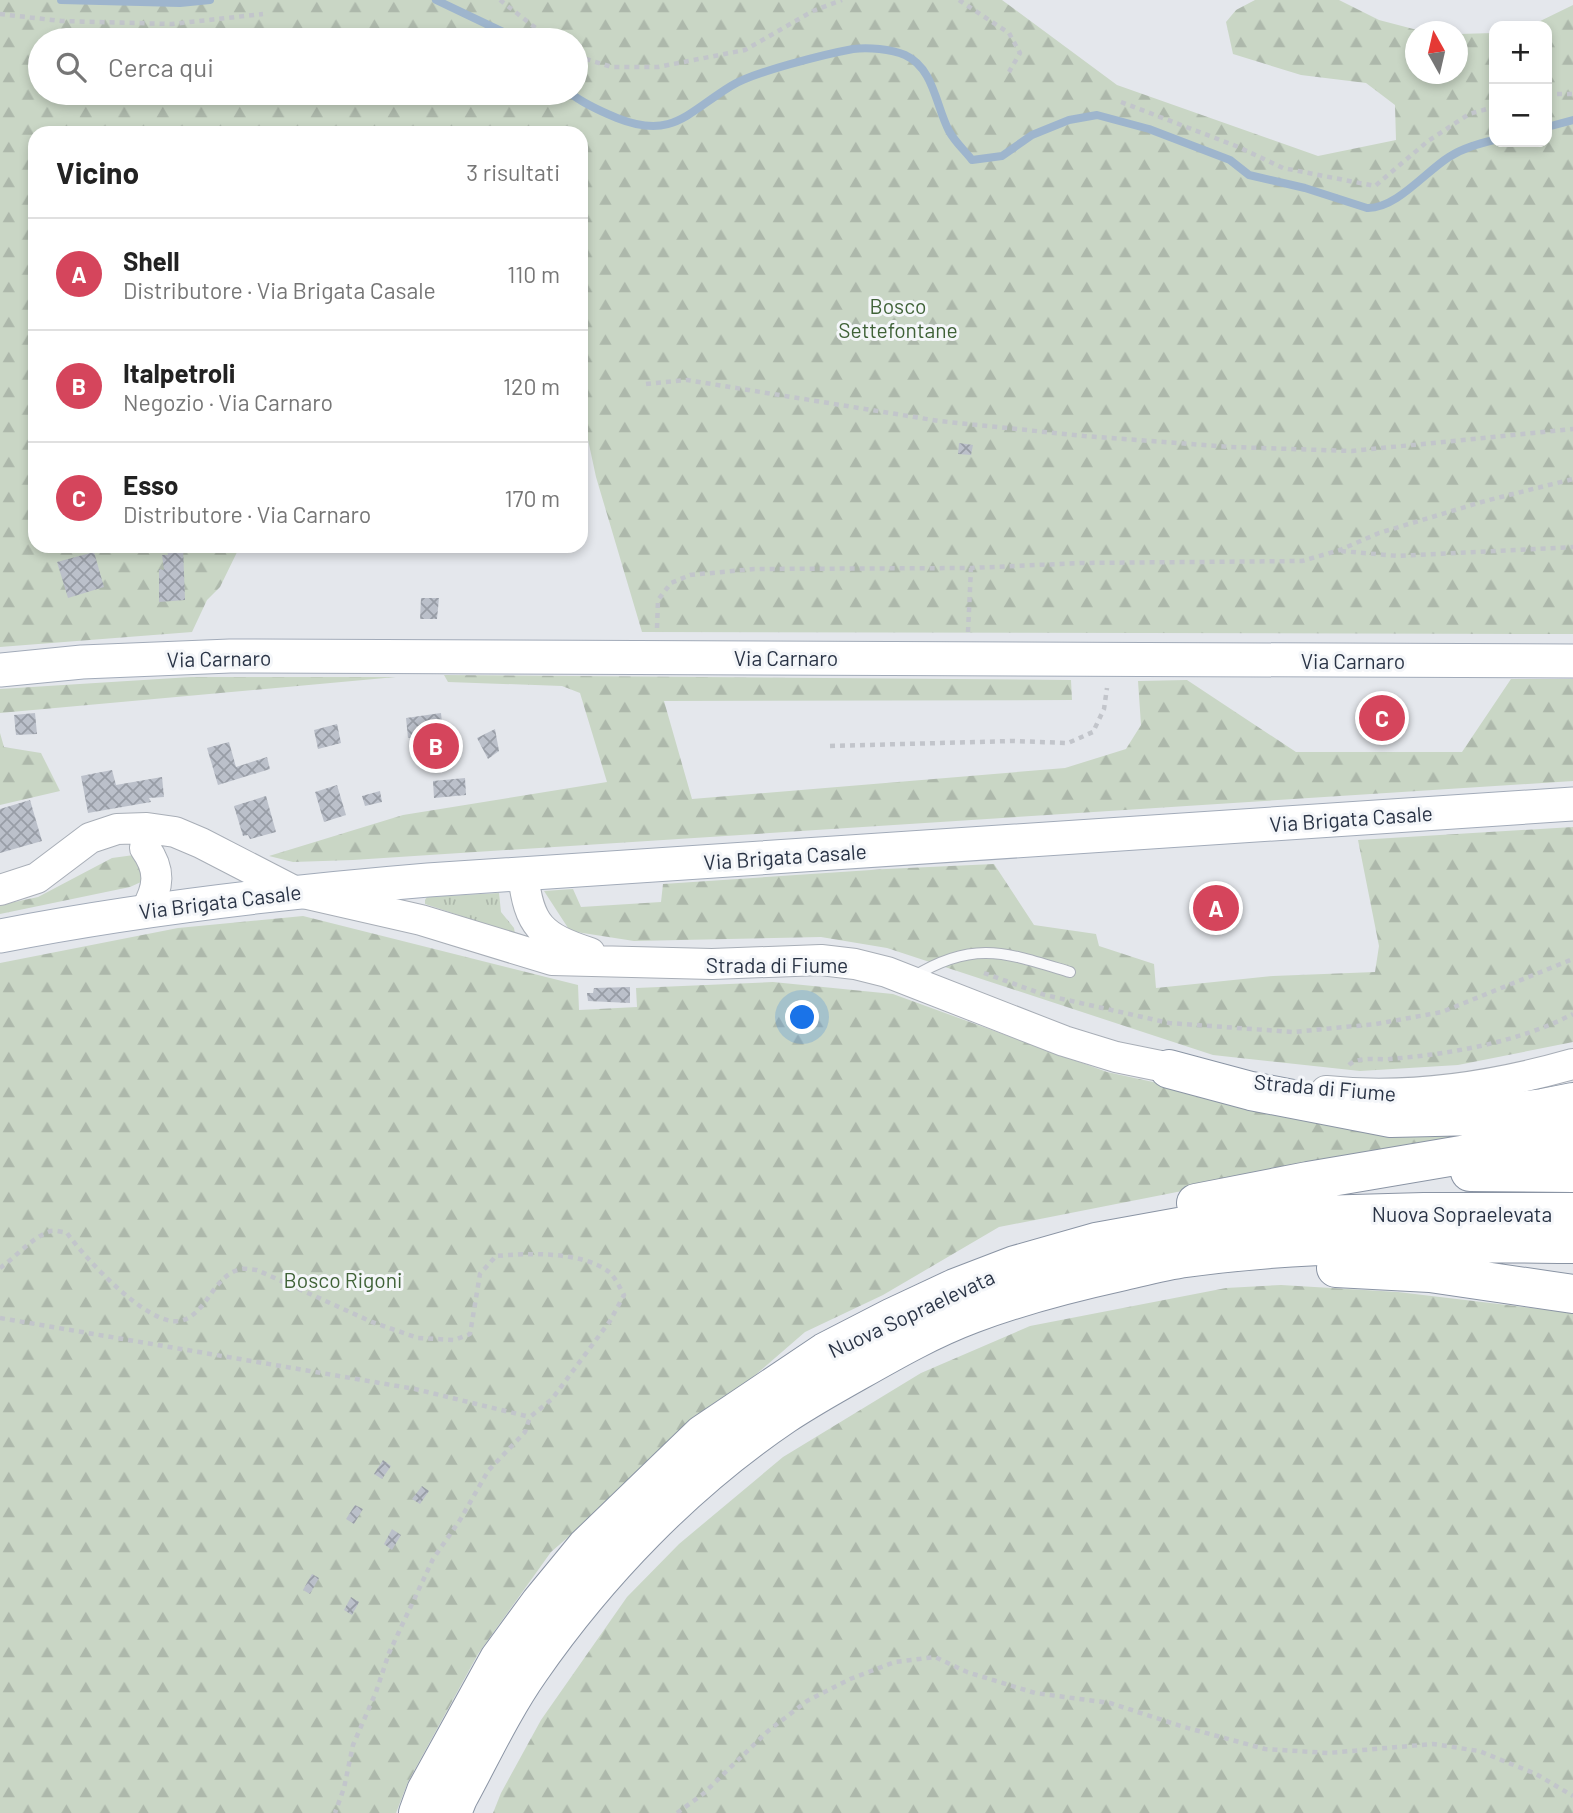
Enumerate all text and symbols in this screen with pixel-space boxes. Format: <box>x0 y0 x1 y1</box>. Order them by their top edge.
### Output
north arrow <box>1405 21 1468 84</box>
map controls <box>1489 21 1552 147</box>
button: + <box>1489 21 1552 84</box>
search box <box>28 28 588 105</box>
icon: search <box>52 48 90 86</box>
text: Cerca qui <box>108 51 214 82</box>
button: − <box>1489 84 1552 147</box>
text: Vicino <box>56 154 139 190</box>
text: 3 risultati <box>466 158 560 186</box>
text: Shell <box>123 245 180 276</box>
text: A <box>71 260 87 288</box>
text: 110 m <box>507 260 560 288</box>
text: Distributore · Via Brigata Casale <box>123 276 436 304</box>
park label: Bosco Settefontane <box>838 293 958 342</box>
text: Italpetroli <box>123 357 235 388</box>
text: B <box>72 372 86 400</box>
text: 120 m <box>503 372 560 400</box>
text: Negozio · Via Carnaro <box>123 388 333 416</box>
text: Esso <box>123 469 179 500</box>
text: C <box>72 484 86 512</box>
text: 170 m <box>504 484 560 512</box>
text: Distributore · Via Carnaro <box>123 500 371 528</box>
street label: Via Carnaro <box>166 645 272 671</box>
street label: Via Carnaro <box>734 645 838 670</box>
street label: Via Carnaro <box>1301 648 1405 673</box>
pin: C <box>1359 692 1405 744</box>
pin: B <box>413 720 459 772</box>
street label: Via Brigata Casale <box>1269 800 1433 836</box>
street label: Via Brigata Casale <box>703 838 867 874</box>
street label: Via Brigata Casale <box>137 879 303 923</box>
pin: A <box>1193 882 1239 934</box>
street label: Strada di Fiume <box>706 952 848 977</box>
your location <box>785 1000 819 1034</box>
street label: Strada di Fiume <box>1253 1068 1397 1106</box>
street label: Nuova Sopraelevata <box>1372 1201 1552 1226</box>
street label: Nuova Sopraelevata <box>824 1264 998 1362</box>
park label: Bosco Rigoni <box>284 1267 402 1292</box>

